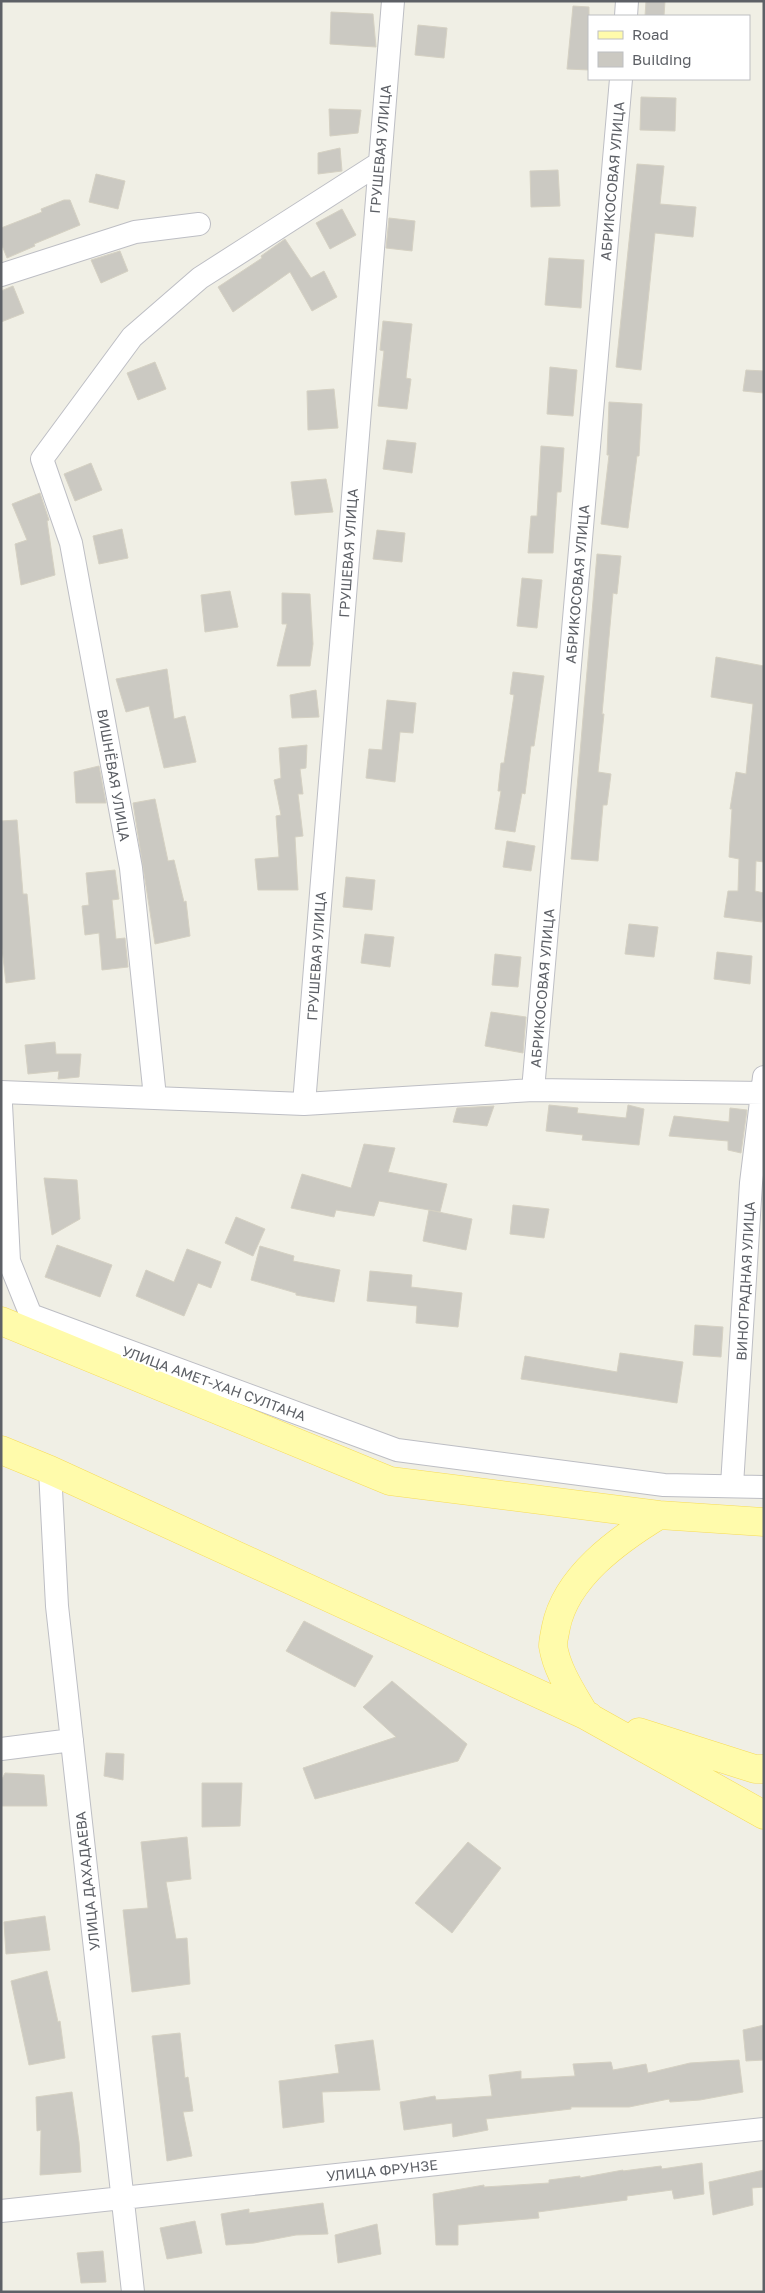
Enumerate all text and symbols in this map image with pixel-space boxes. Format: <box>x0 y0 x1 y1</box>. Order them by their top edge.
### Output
legend <box>588 15 750 80</box>
text: Road <box>632 25 669 43</box>
text: Building <box>632 50 692 68</box>
street label: ГРУШЕВАЯ УЛИЦА <box>366 83 394 214</box>
street label: АБРИКОСОВАЯ УЛИЦА <box>597 100 627 261</box>
street label: ГРУШЕВАЯ УЛИЦА <box>335 487 361 618</box>
street label: АБРИКОСОВАЯ УЛИЦА <box>562 503 592 664</box>
street label: ВИШНЁВАЯ УЛИЦА <box>94 708 134 843</box>
street label: ГРУШЕВАЯ УЛИЦА <box>303 890 329 1021</box>
street label: АБРИКОСОВАЯ УЛИЦА <box>527 907 557 1068</box>
street label: ВИНОГРАДНАЯ УЛИЦА <box>732 1200 758 1361</box>
street label: УЛИЦА АМЕТ-ХАН СУЛТАНА <box>120 1342 309 1424</box>
street label: УЛИЦА ДАХАДАЕВА <box>71 1810 103 1951</box>
street label: УЛИЦА ФРУНЗЕ <box>326 2156 438 2184</box>

